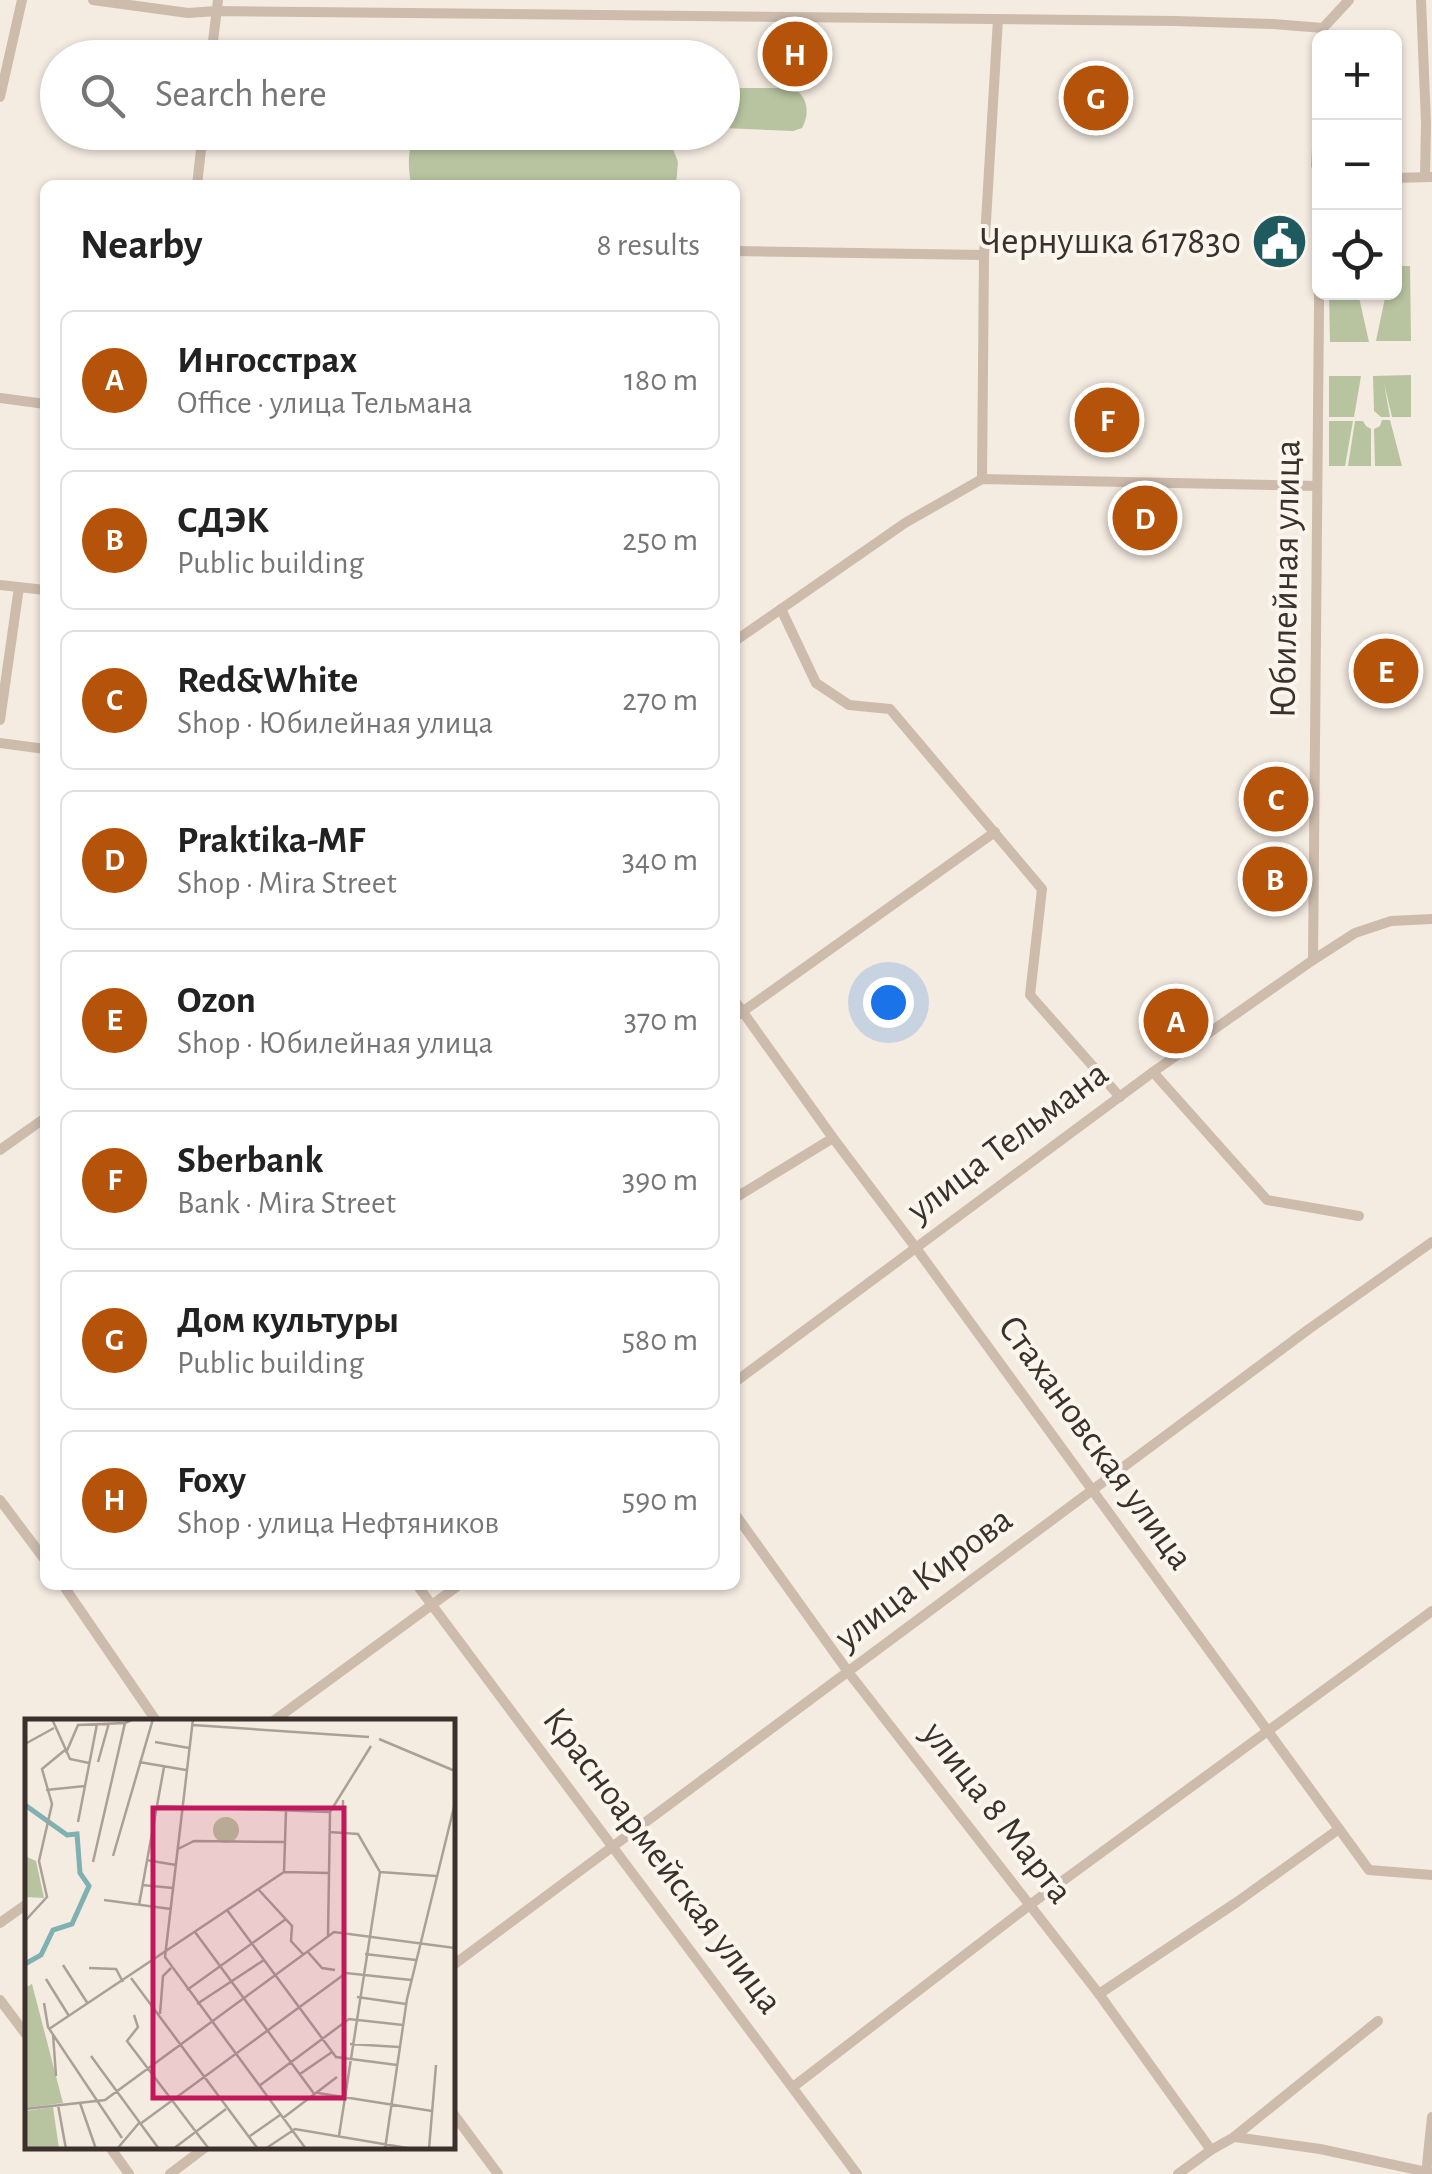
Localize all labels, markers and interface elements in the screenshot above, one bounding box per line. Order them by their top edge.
pin: H [762,17,828,92]
map controls [1312,30,1402,300]
button: + [1312,30,1402,120]
search box [40,40,740,150]
pin: G [1064,61,1128,136]
icon: search [75,68,130,123]
text: Search here [155,76,327,114]
button: − [1312,120,1402,210]
button: locate [1312,210,1402,300]
public building icon: Чернушка 617830 [1250,212,1310,272]
place label: Чернушка 617830 [980,223,1241,261]
text: Nearby [80,224,203,266]
text: 8 results [596,229,700,261]
text: Ингосстрах [177,342,357,380]
text: A [105,364,124,396]
text: 180 m [624,364,698,396]
pin: F [1074,382,1140,458]
text: Office · улица Тельмана [177,387,473,419]
street label: Юбилейная улица [1265,439,1307,719]
pin: D [1112,480,1178,556]
text: СДЭК [177,502,269,540]
text: B [105,524,124,556]
text: 250 m [622,524,698,556]
text: Public building [177,547,364,579]
pin: E [1354,634,1418,708]
text: Red&White [177,662,358,700]
text: C [106,684,123,716]
text: 270 m [622,684,698,716]
text: Shop · Юбилейная улица [177,707,493,739]
pin: C [1244,762,1308,836]
text: Praktika-MF [177,822,365,860]
pin: B [1242,842,1308,916]
text: D [104,844,125,876]
text: 340 m [622,844,698,876]
text: Shop · Mira Street [177,867,397,899]
your location [863,977,914,1028]
text: Ozon [177,982,256,1020]
pin: A [1144,984,1208,1058]
text: E [106,1004,123,1036]
text: 370 m [624,1004,698,1036]
text: Shop · Юбилейная улица [177,1027,493,1059]
street label: улица Тельмана [900,1054,1116,1230]
text: Sberbank [177,1142,323,1180]
text: F [107,1164,122,1196]
text: 390 m [622,1164,698,1196]
text: Bank · Mira Street [177,1187,396,1219]
text: Дом культуры [177,1302,399,1340]
street label: Стахановская улица [990,1309,1200,1577]
text: G [105,1324,124,1356]
text: 580 m [622,1324,698,1356]
text: Public building [177,1347,364,1379]
text: Foxy [177,1462,246,1500]
text: H [103,1484,126,1516]
text: 590 m [622,1484,698,1516]
street label: улица Кирова [828,1500,1020,1658]
text: Shop · улица Нефтяников [177,1507,499,1539]
street label: Красноармейская улица [535,1701,789,2021]
street label: улица 8 Марта [914,1714,1079,1911]
inset map [25,1719,455,2149]

